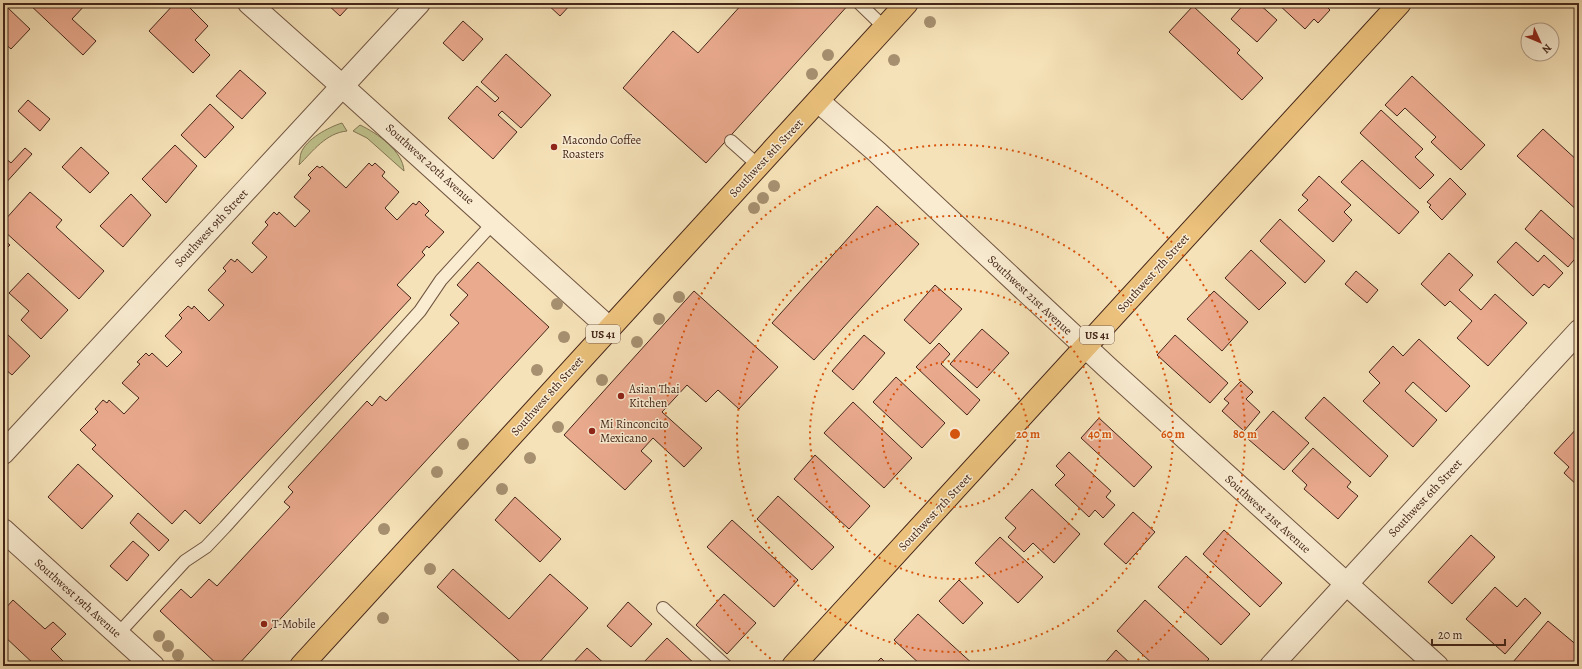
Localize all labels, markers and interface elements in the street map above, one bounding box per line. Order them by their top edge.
north arrow [1520,22,1560,62]
text: N [1539,41,1555,57]
street label: Southwest 8th Street [726,115,807,201]
street label: Southwest 20th Avenue [382,120,478,208]
place label: Macondo Coffee Roasters [562,132,641,162]
marker: Macondo Coffee Roasters [549,142,559,152]
street label: Southwest 9th Street [171,185,251,270]
street label: Southwest 7th Street [1113,230,1193,316]
street label: Southwest 21st Avenue [984,252,1076,338]
road number: US 41 [586,325,620,343]
road number: US 41 [1080,326,1114,344]
street label: Southwest 8th Street [507,353,587,439]
place label: Asian Thai Kitchen [628,381,680,411]
marker: Asian Thai Kitchen [616,391,626,401]
place label: Mi Rinconcito Mexicano [600,416,669,446]
marker: Mi Rinconcito Mexicano [587,426,597,436]
text: 20 m [1016,426,1040,442]
text: 40 m [1088,426,1112,442]
text: 60 m [1161,426,1185,442]
text: 80 m [1233,426,1257,442]
centre of rings [948,427,962,441]
street label: Southwest 6th Street [1385,455,1465,541]
street label: Southwest 7th Street [895,470,975,554]
street label: Southwest 21st Avenue [1222,471,1314,557]
street label: Southwest 19th Avenue [31,555,125,641]
place label: T-Mobile [272,616,316,632]
marker: T-Mobile [259,619,269,629]
scale bar [1432,621,1505,647]
text: 20 m [1438,627,1462,643]

